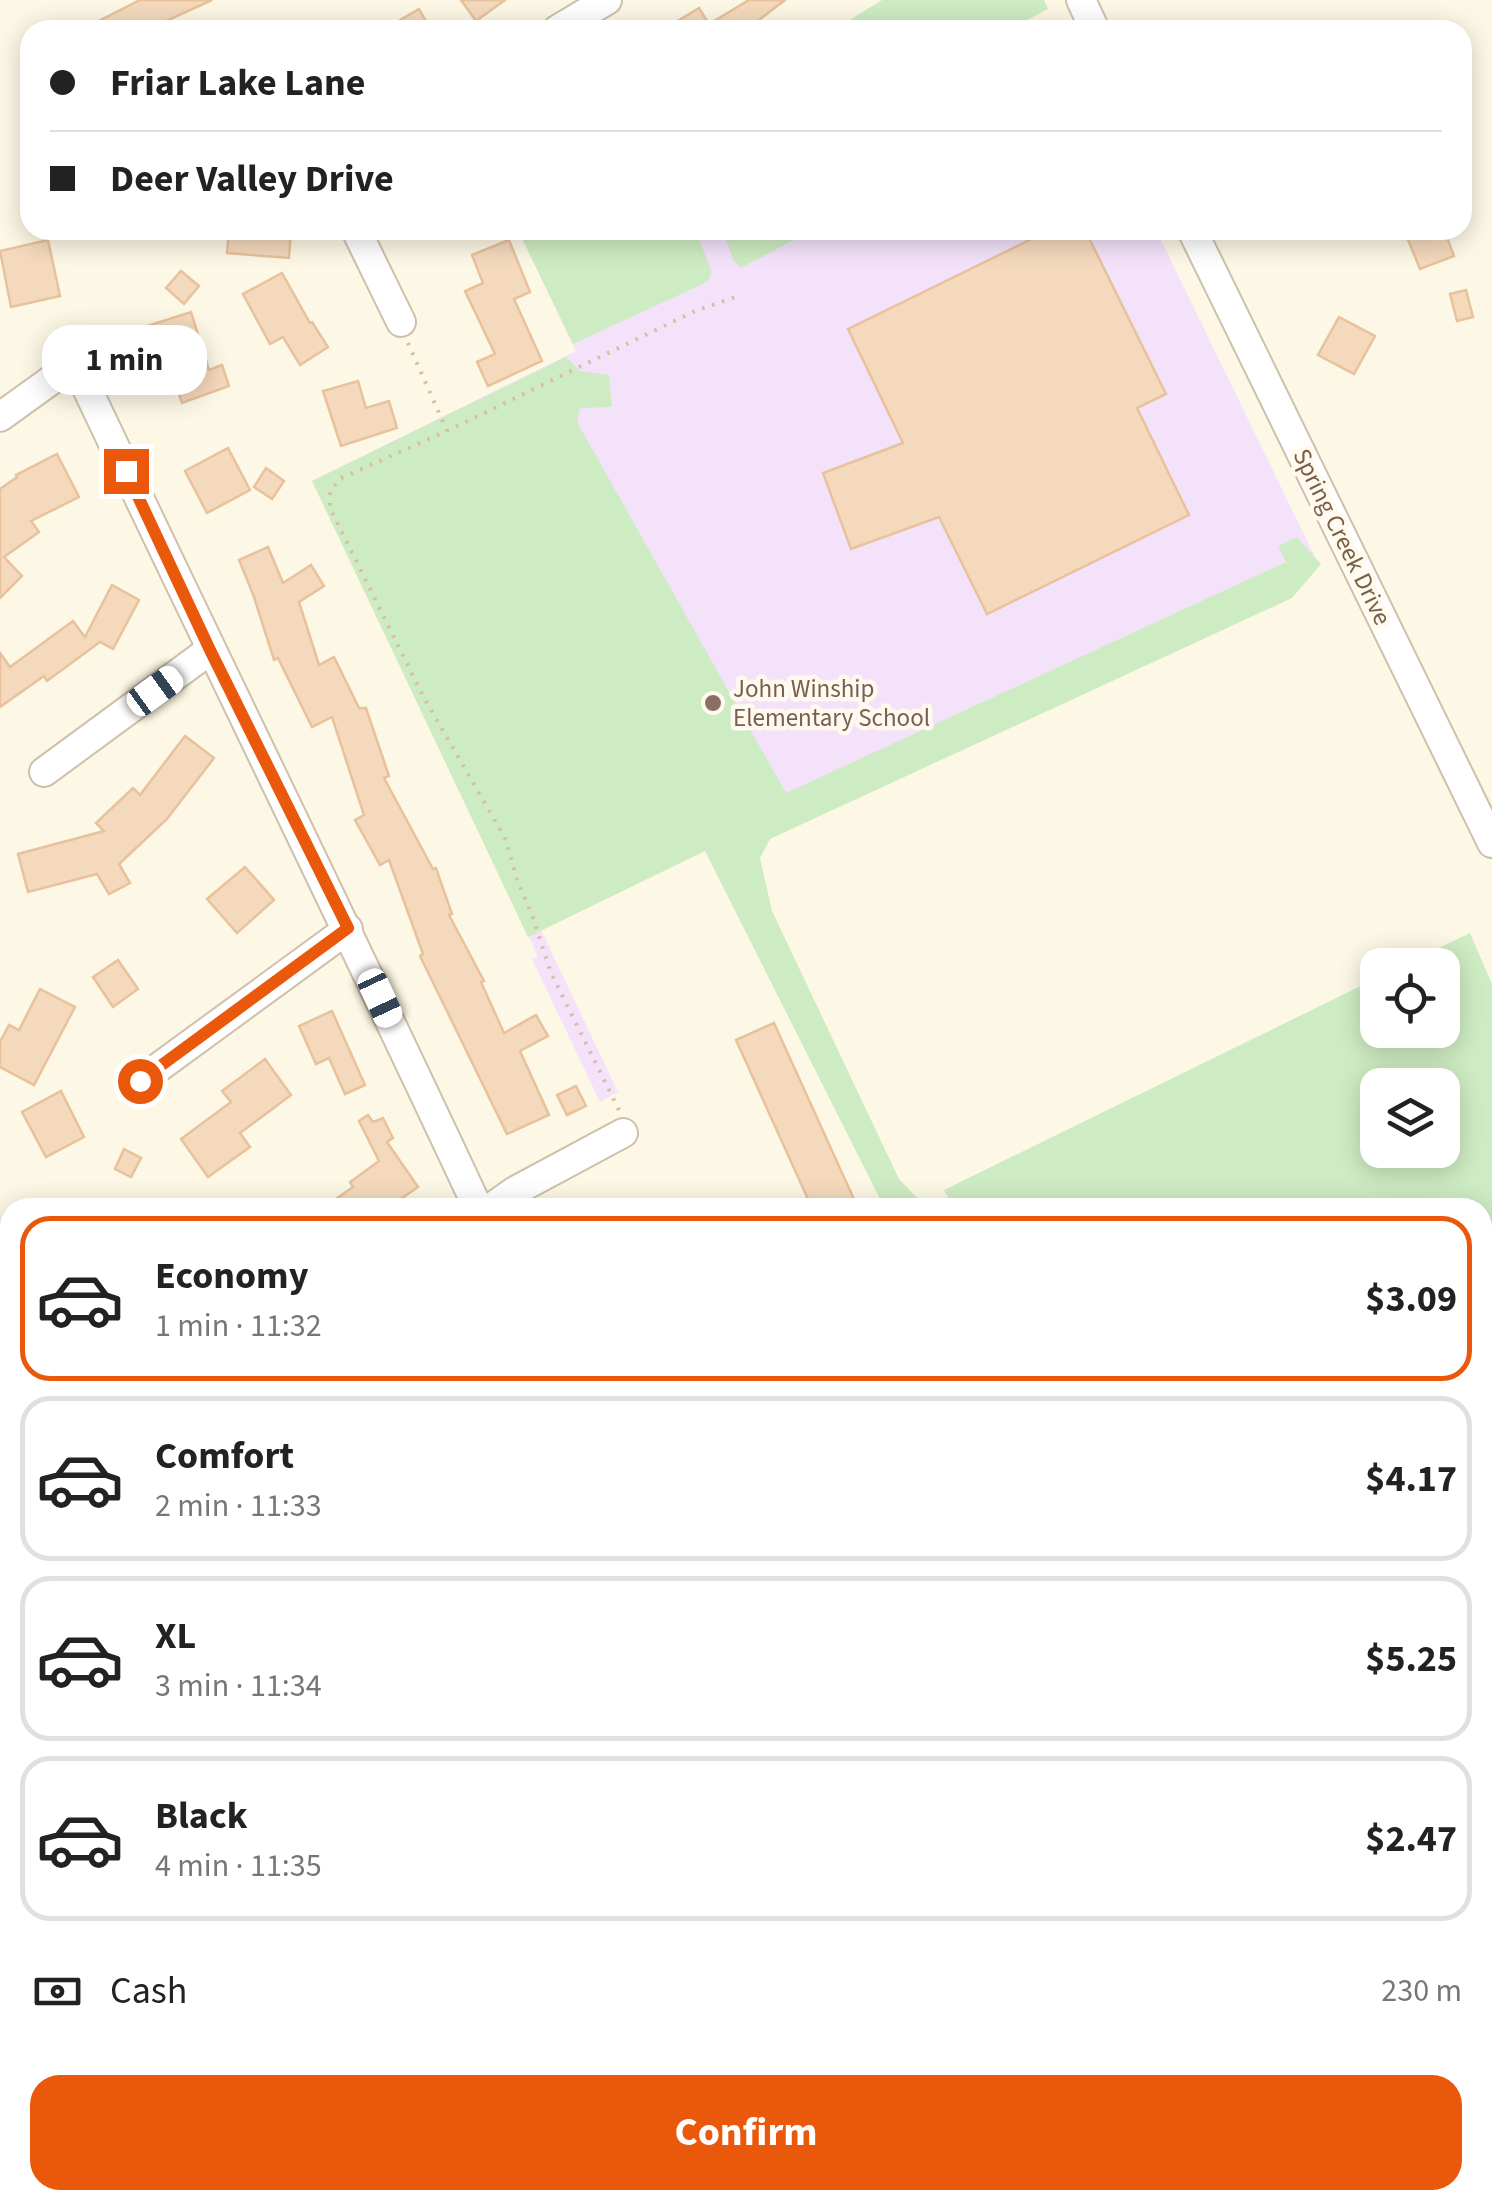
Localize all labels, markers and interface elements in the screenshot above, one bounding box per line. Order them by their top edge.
text: Friar Lake Lane [110,56,365,110]
text: Deer Valley Drive [110,152,394,206]
callout: 1 min [44,326,208,396]
text: 1 min [86,337,163,383]
street label: Spring Creek Drive [1284,443,1400,631]
route end [104,449,149,494]
car [122,661,188,721]
place label: John Winship Elementary School [733,671,930,736]
marker: John Winship Elementary School [702,692,724,714]
map controls [1360,948,1460,1168]
button: locate [1360,948,1460,1048]
car [354,964,406,1032]
route start [118,1059,163,1104]
button: layers [1360,1068,1460,1168]
text: Economy [155,1249,308,1303]
icon: car [35,1254,125,1344]
text: $3.09 [1365,1272,1457,1326]
text: 1 min · 11:32 [155,1303,322,1349]
text: Comfort [155,1429,294,1483]
icon: car [35,1434,125,1524]
text: $4.17 [1365,1452,1457,1506]
text: 2 min · 11:33 [155,1483,322,1529]
text: XL [155,1609,196,1663]
icon: car [35,1614,125,1704]
text: $5.25 [1365,1632,1457,1686]
text: 3 min · 11:34 [155,1663,322,1709]
text: Black [155,1789,248,1843]
icon: car [35,1794,125,1884]
text: $2.47 [1365,1812,1457,1866]
text: 4 min · 11:35 [155,1843,322,1889]
icon: cash [30,1964,85,2019]
text: Cash [110,1964,187,2018]
text: 230 m [1381,1968,1462,2014]
button: Confirm [30,2075,1462,2190]

